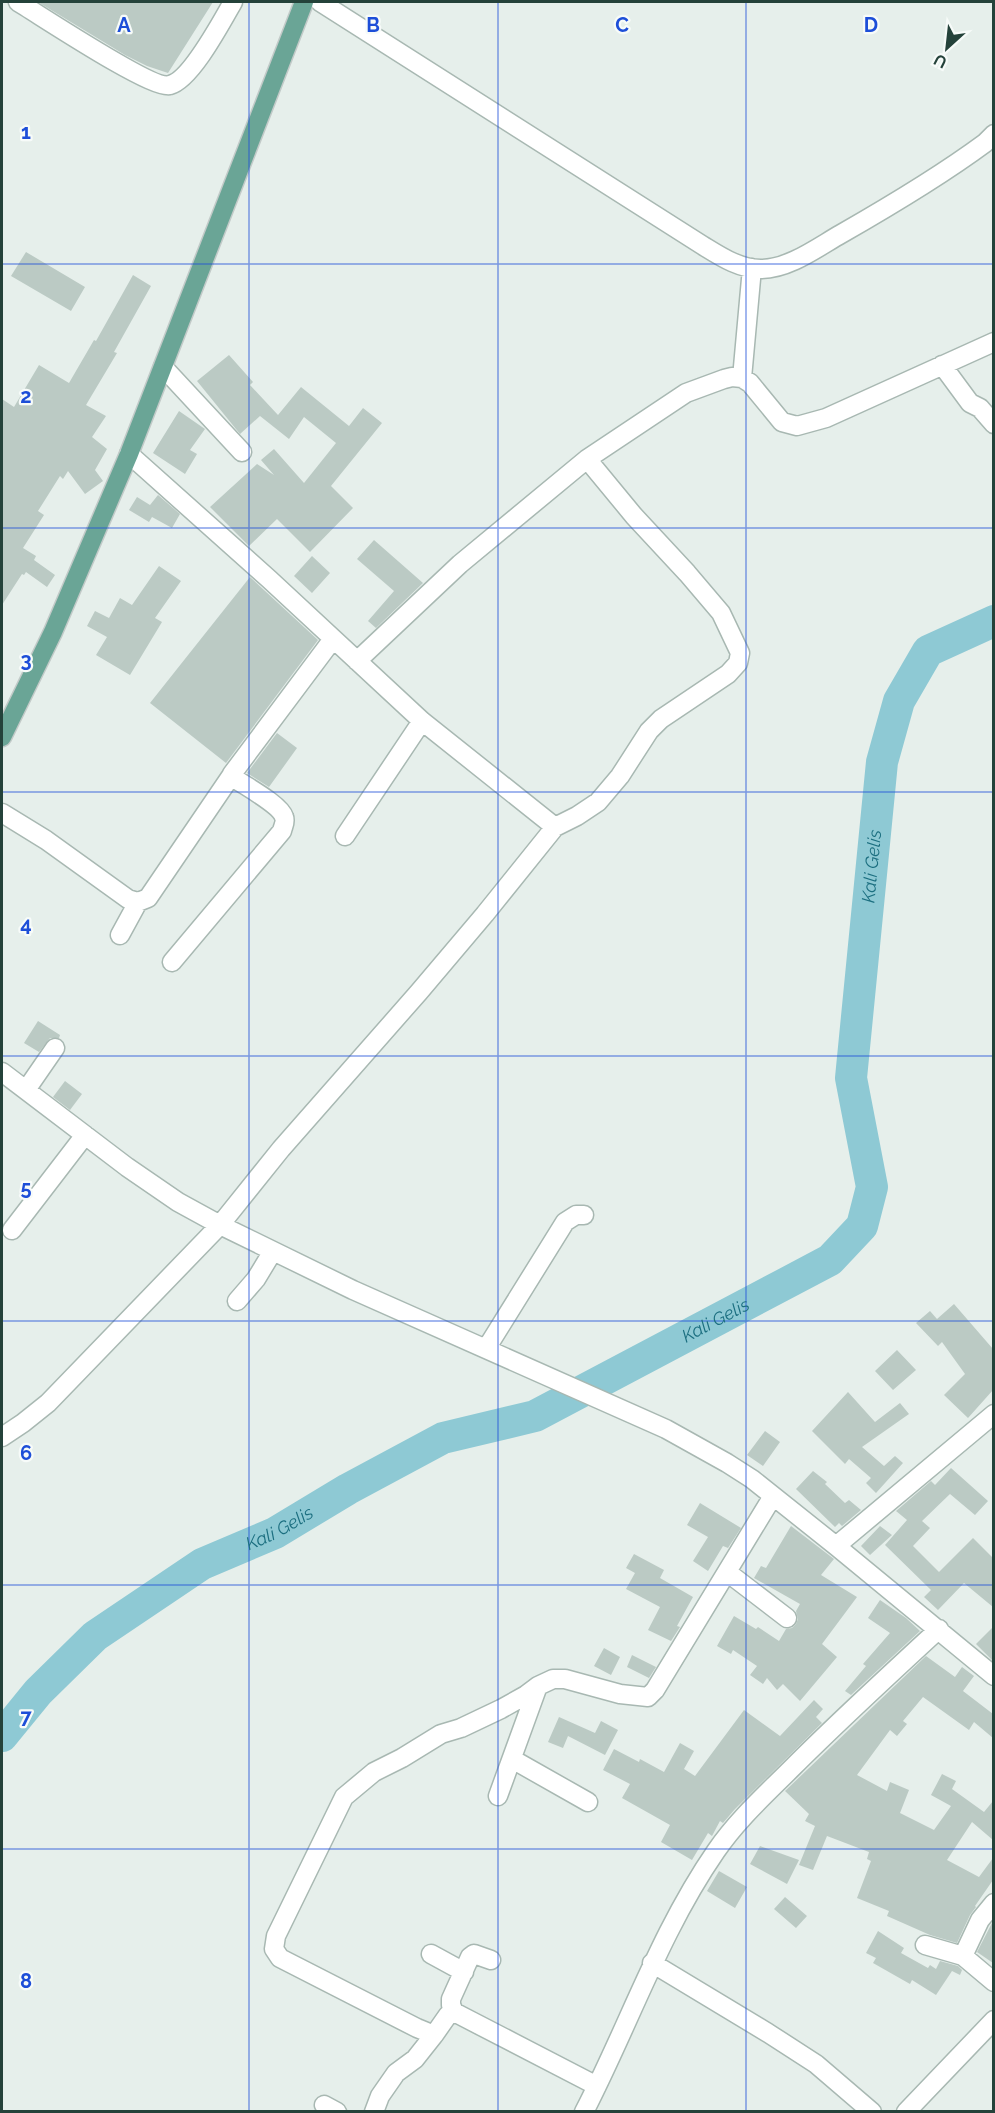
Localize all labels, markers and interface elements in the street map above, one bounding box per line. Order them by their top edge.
text: A [117,13,131,37]
text: B [366,13,380,37]
text: C [615,13,629,37]
text: D [864,13,878,37]
north arrow [917,18,977,78]
text: U [931,50,950,72]
text: 1 [21,120,31,144]
text: 2 [20,384,32,408]
text: 3 [20,648,32,672]
water label: Kali Gelis [857,828,885,904]
text: 4 [20,912,32,936]
text: 5 [20,1176,32,1200]
water label: Kali Gelis [678,1293,753,1346]
text: 6 [20,1441,32,1465]
water label: Kali Gelis [242,1501,317,1554]
text: 7 [20,1705,32,1729]
text: 8 [20,1969,32,1993]

